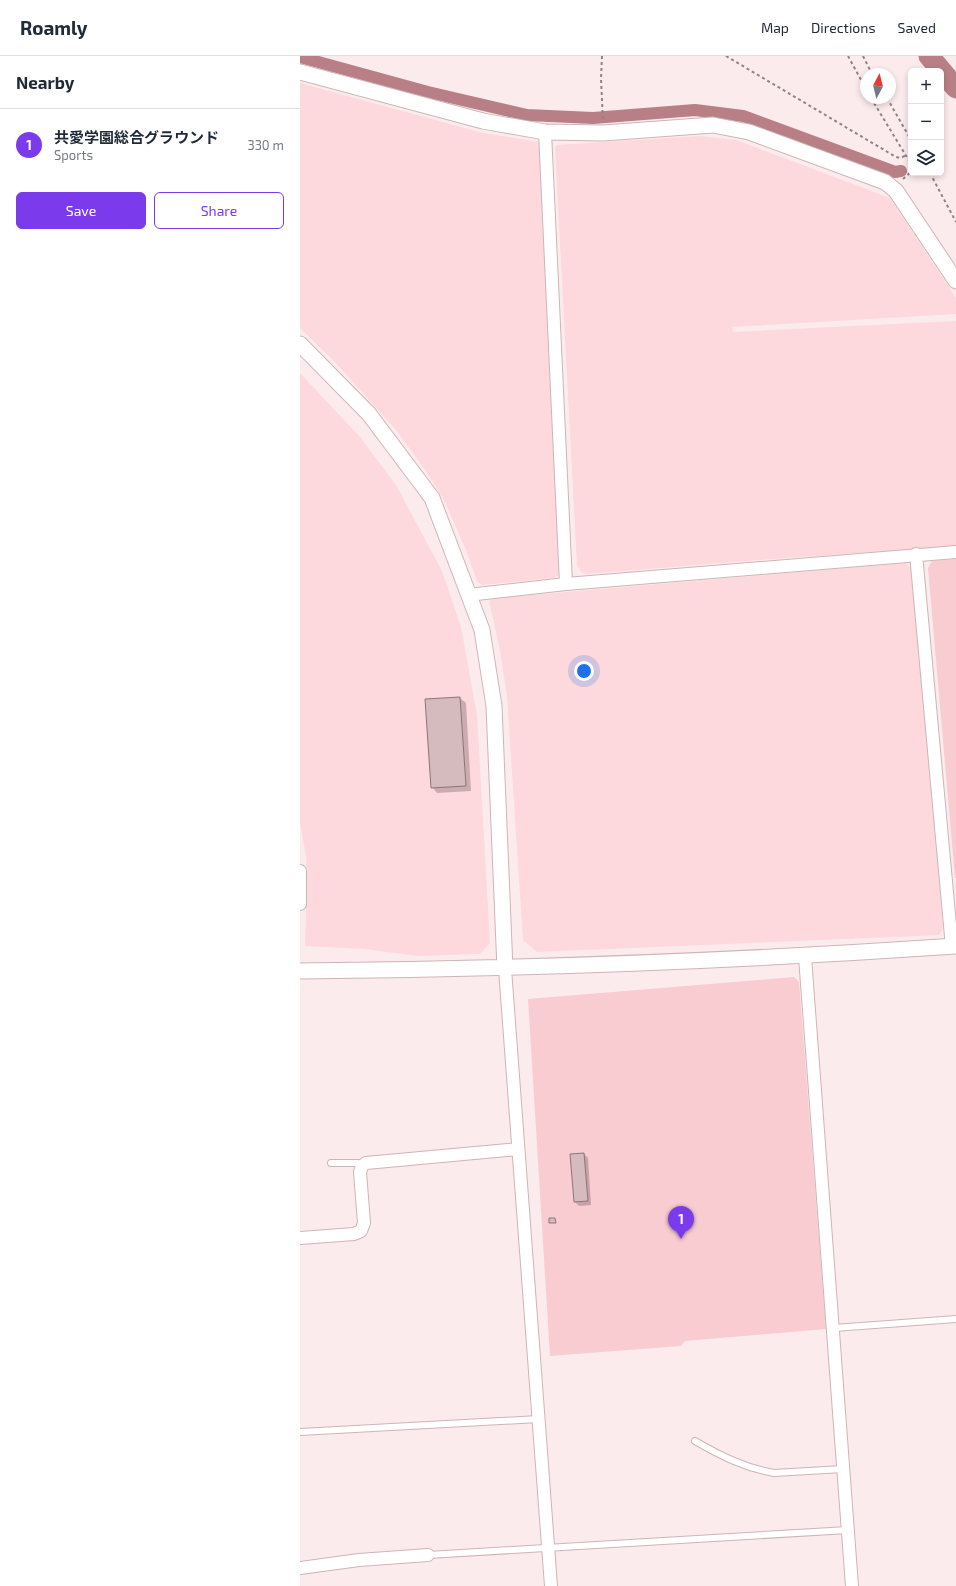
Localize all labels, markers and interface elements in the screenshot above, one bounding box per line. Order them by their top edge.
text: Roamly [20,16,87,39]
text: Map [761,19,789,36]
text: Directions [811,19,876,36]
text: Saved [898,19,936,36]
north arrow [860,68,896,104]
map controls [908,68,944,176]
button: + [908,68,944,104]
text: Nearby [16,72,74,92]
button: − [908,104,944,140]
text: 共愛学園総合グラウンド [54,128,219,146]
text: 1 [26,137,32,153]
text: 330 m [247,137,284,153]
button: layers [908,140,944,176]
text: Sports [54,147,93,163]
button: Save [16,192,146,229]
button: Share [154,192,284,229]
your location [574,661,594,681]
pin: 1 [668,1206,694,1239]

